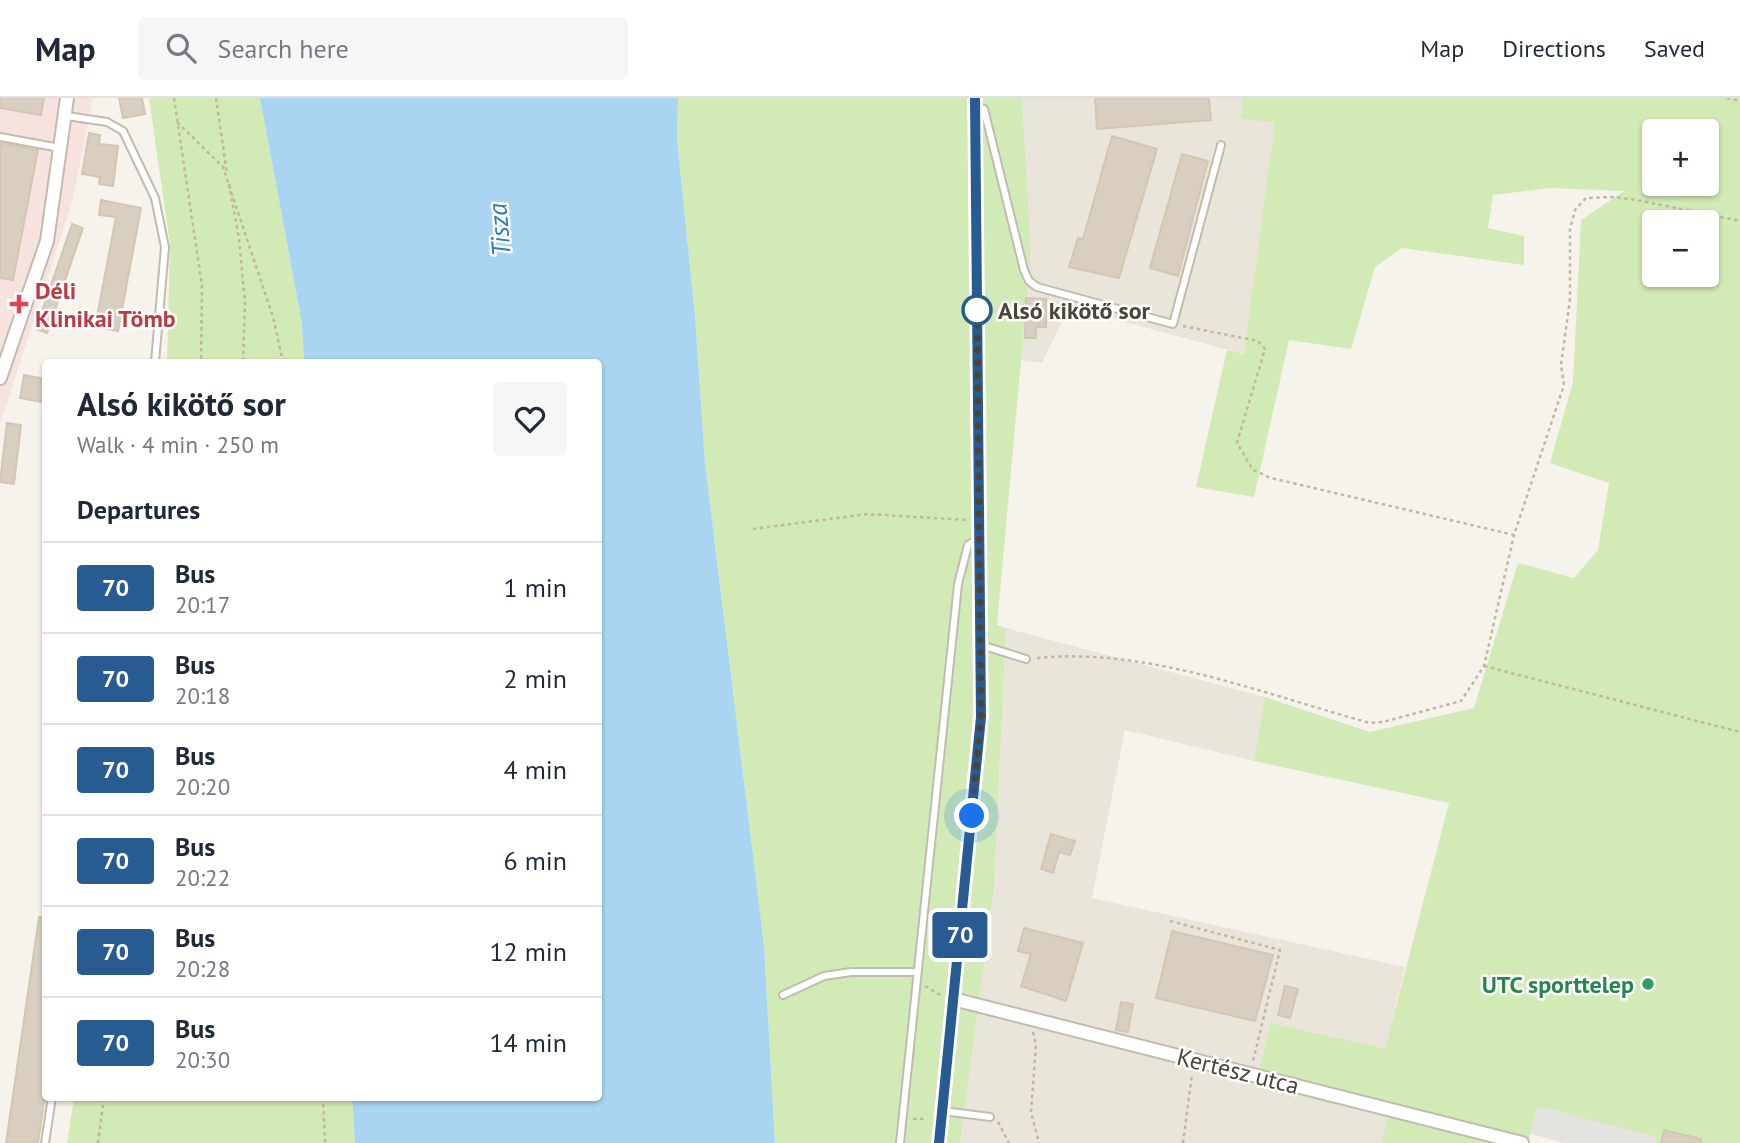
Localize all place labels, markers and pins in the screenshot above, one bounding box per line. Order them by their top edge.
place label: Déli Klinikai Tömb [35,275,176,334]
marker: Déli Klinikai Tömb [9,294,29,314]
marker: Alsó kikötő sor [962,295,992,325]
place label: Alsó kikötő sor [998,295,1151,326]
place label: UTC sporttelep [1482,969,1634,1000]
marker: UTC sporttelep [1640,976,1656,992]

